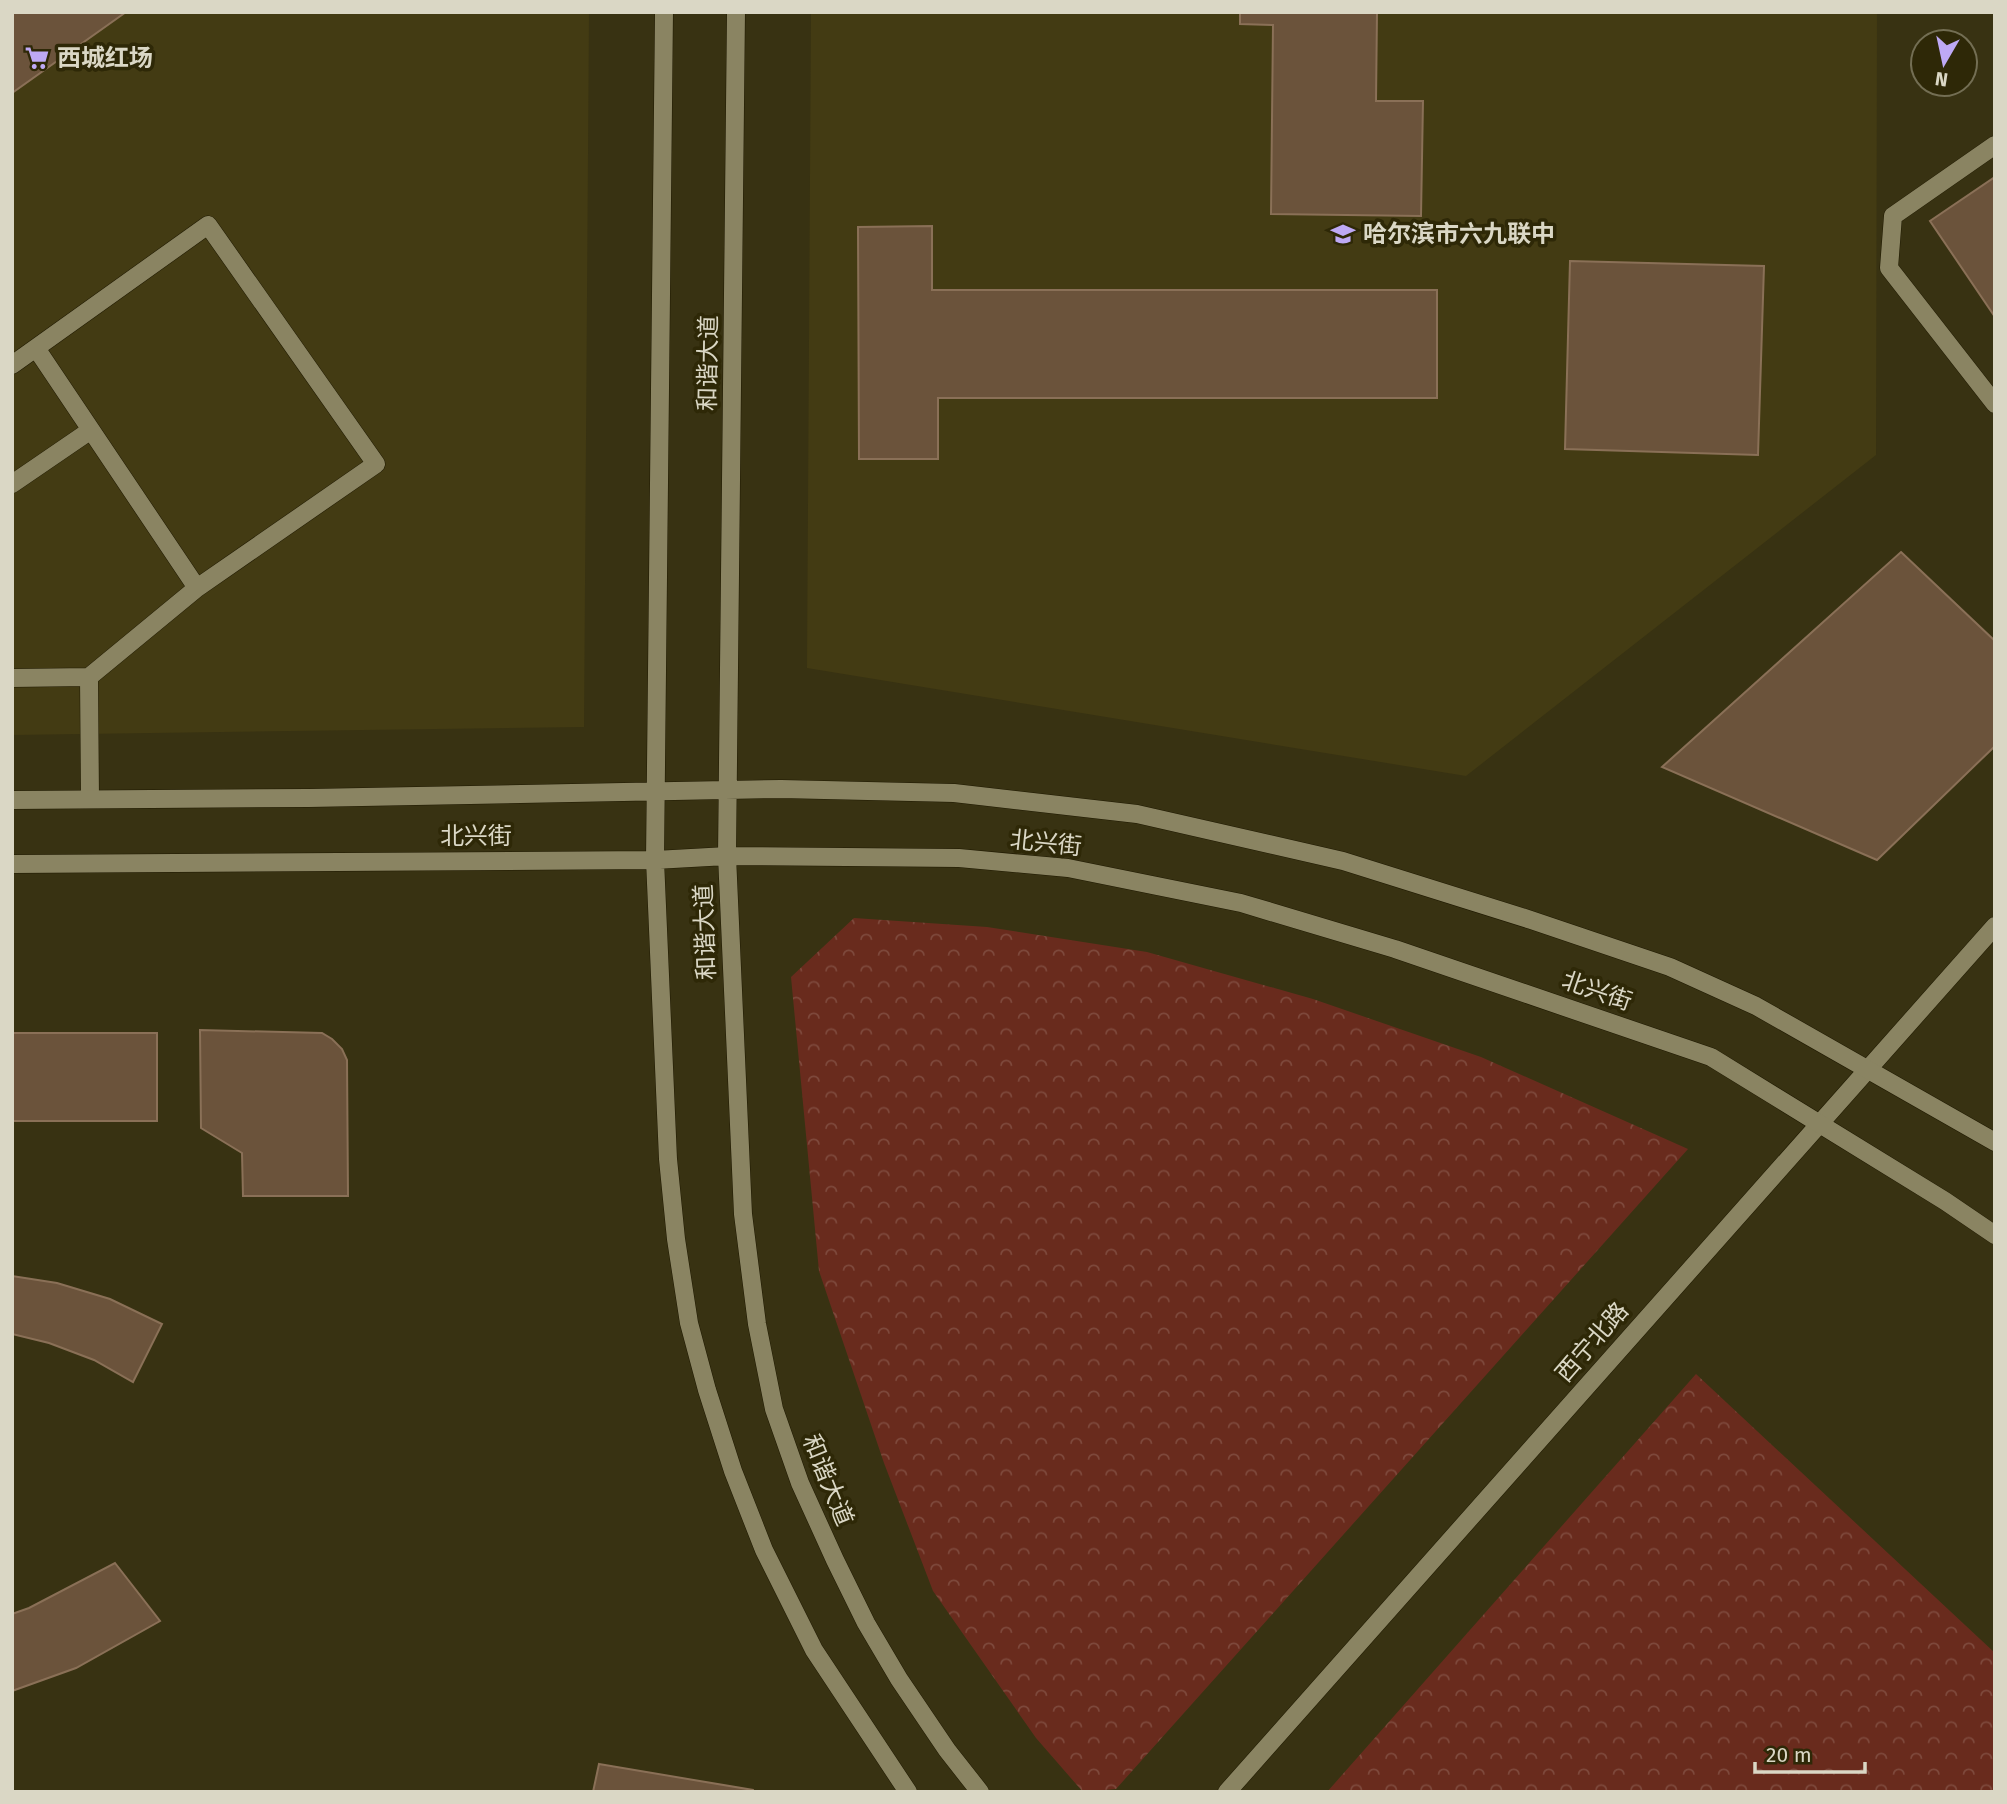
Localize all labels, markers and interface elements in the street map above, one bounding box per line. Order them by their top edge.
north arrow [1909,28,1979,98]
supermarket icon: 西城红场 [23,44,51,72]
place label: 西城红场 [57,44,153,72]
text: N [1933,67,1949,92]
school or university icon: 哈尔滨市六九联中 [1329,220,1357,248]
place label: 哈尔滨市六九联中 [1363,220,1555,248]
street label: 和谐大道 [693,315,723,411]
street label: 北兴街 [440,822,512,850]
street label: 北兴街 [1009,825,1083,861]
street label: 和谐大道 [689,884,721,980]
street label: 北兴街 [1558,966,1636,1016]
street label: 西宁北路 [1550,1297,1634,1387]
street label: 和谐大道 [797,1430,859,1530]
scale bar [1755,1730,1865,1774]
text: 20 m [1766,1742,1812,1768]

